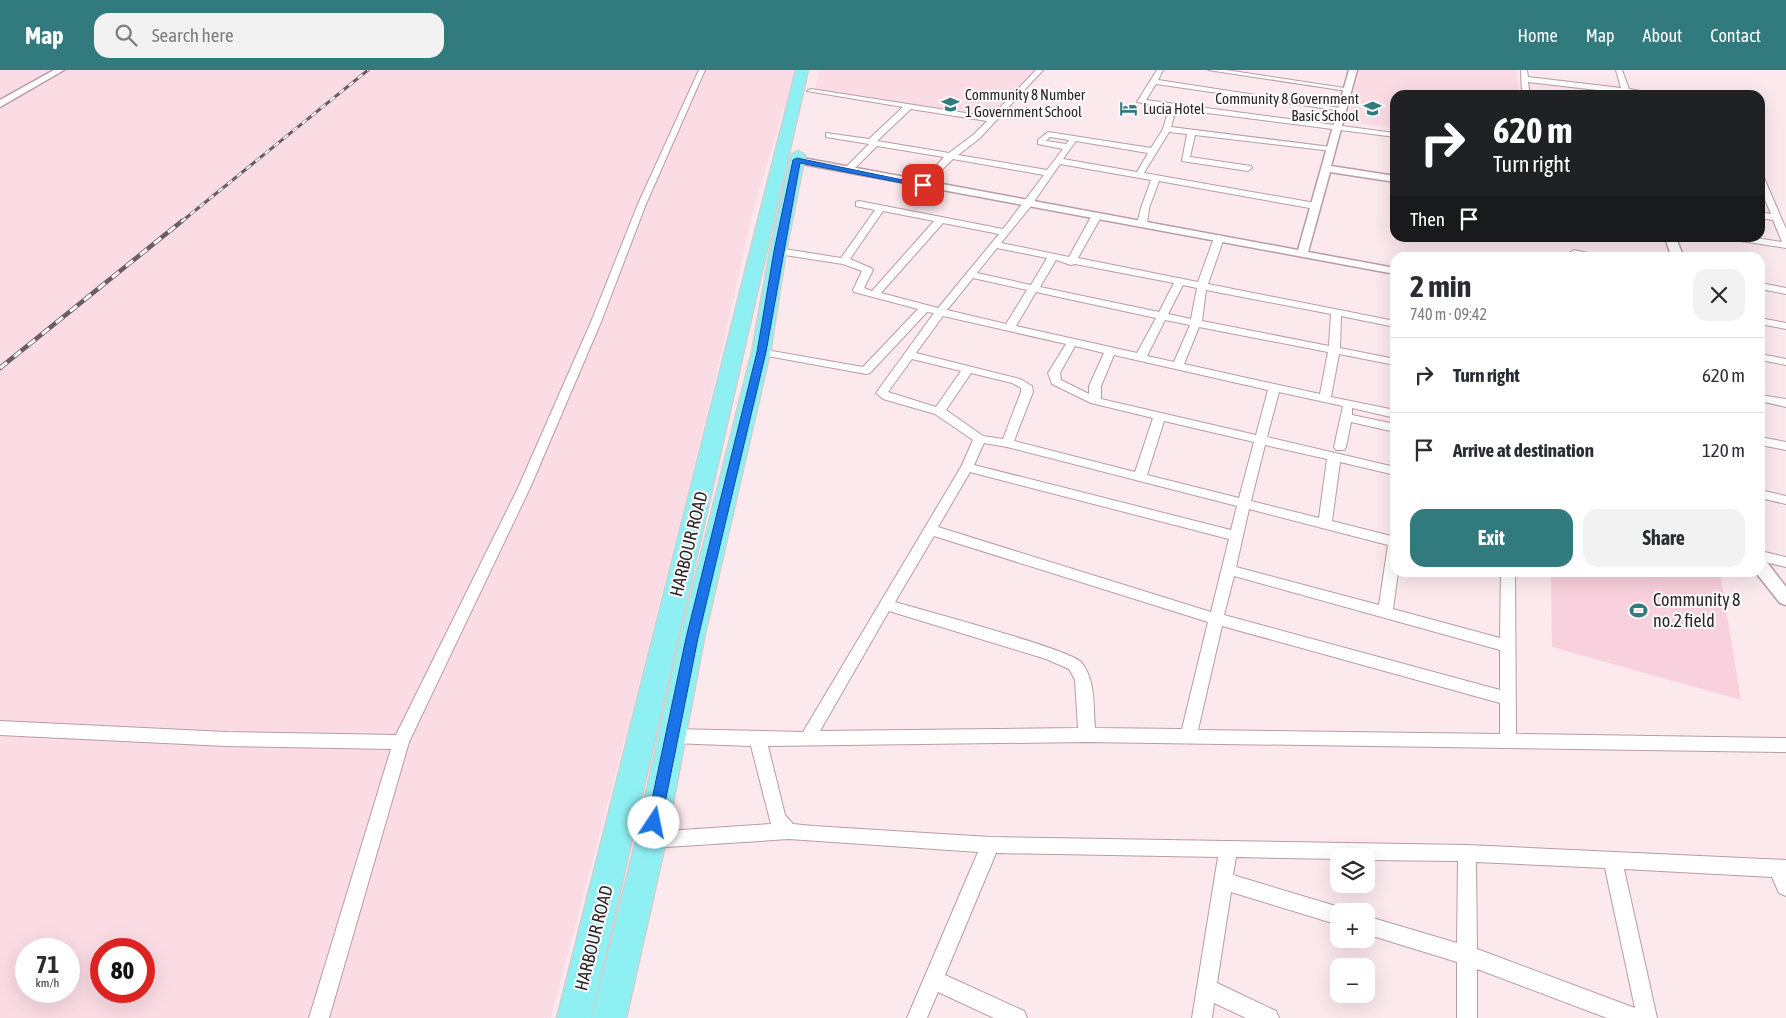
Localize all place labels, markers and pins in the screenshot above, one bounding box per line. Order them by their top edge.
place label: Community 8 Number 1 Government School [965,86,1086,120]
place label: Community 8 Government Basic School [1215,90,1359,124]
school or university icon: Community 8 Number 1 Government School [941,94,961,114]
school or university icon: Community 8 Government Basic School [1363,98,1383,118]
hotel icon: Lucia Hotel [1119,99,1139,119]
place label: Lucia Hotel [1143,100,1205,117]
pin [902,164,944,206]
place label: Community 8 no.2 field [1653,589,1741,631]
sports icon: Community 8 no.2 field [1629,600,1649,620]

